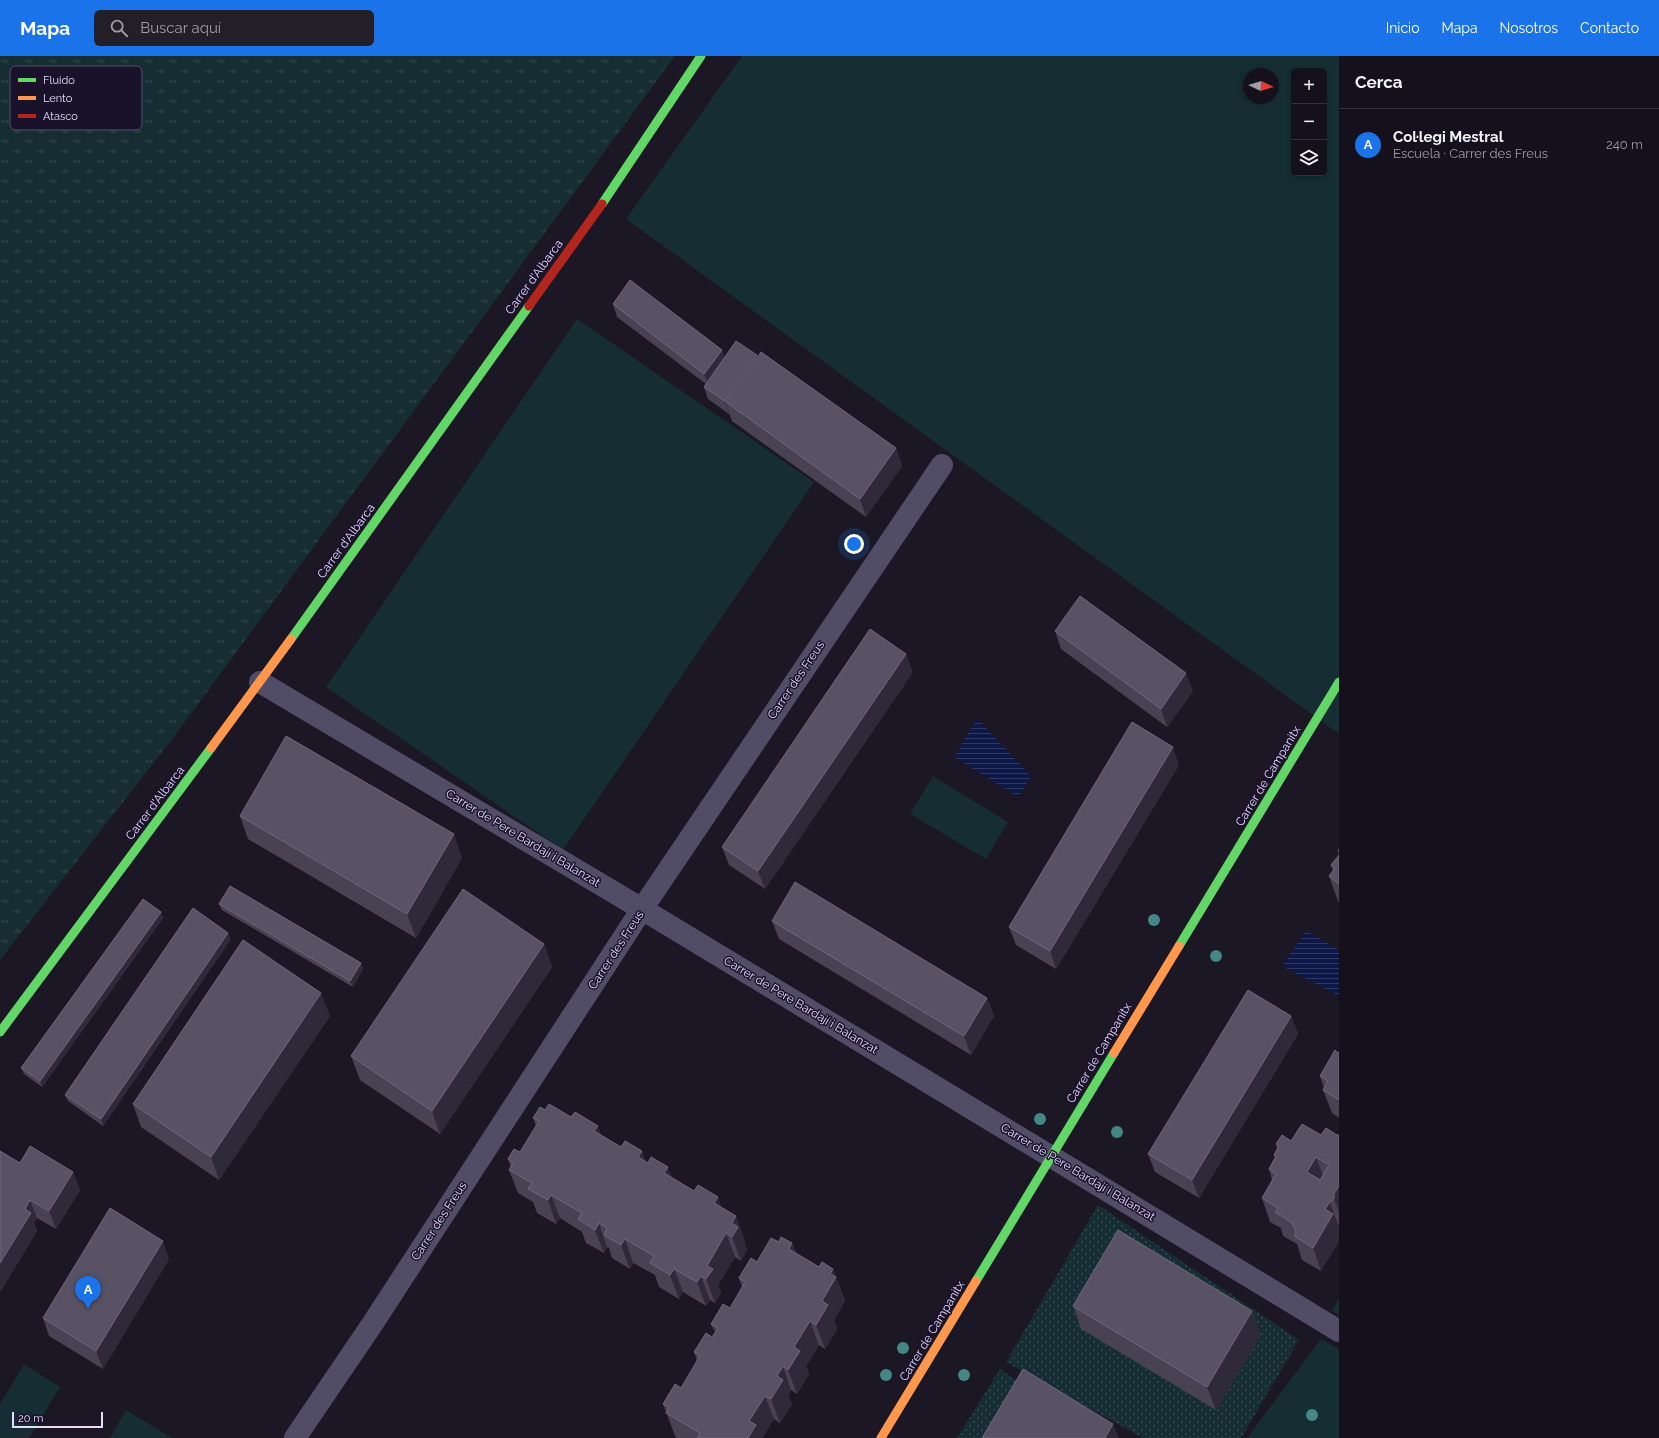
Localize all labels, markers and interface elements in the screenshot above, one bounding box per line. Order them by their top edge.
search box [94,10,374,46]
text: Mapa [20,17,70,39]
icon: search [108,17,130,39]
text: Buscar aquí [140,19,221,37]
text: Inicio [1386,20,1419,36]
text: Mapa [1441,20,1478,36]
text: Nosotros [1500,20,1558,36]
text: Contacto [1580,20,1639,36]
legend [10,66,142,130]
north arrow [1243,68,1279,104]
map controls [1291,68,1327,176]
button: + [1291,68,1327,104]
text: Cerca [1355,72,1403,92]
text: Fluido [43,74,75,87]
text: Lento [43,92,73,105]
button: − [1291,104,1327,140]
text: Atasco [43,110,78,123]
text: Col·legi Mestral [1393,128,1503,146]
text: A [1364,137,1372,152]
text: 240 m [1606,137,1643,152]
button: layers [1291,140,1327,176]
text: Escuela · Carrer des Freus [1393,146,1548,161]
street label: Carrer d'Albarca [502,237,566,317]
street label: Carrer d'Albarca [314,501,378,581]
your location [844,534,864,554]
street label: Carrer des Freus [765,638,827,722]
street label: Carrer de Campanitx [1233,724,1303,828]
street label: Carrer d'Albarca [123,763,187,843]
street label: Carrer de Pere Bardají i Balanzat [443,786,603,890]
street label: Carrer des Freus [585,908,647,992]
street label: Carrer de Pere Bardají i Balanzat [721,953,881,1057]
street label: Carrer de Campanitx [1064,1001,1134,1105]
street label: Carrer de Pere Bardají i Balanzat [998,1120,1158,1224]
street label: Carrer des Freus [408,1179,470,1263]
pin: A [75,1276,101,1309]
street label: Carrer de Campanitx [897,1279,967,1383]
scale bar [12,1410,103,1429]
text: 20 m [18,1412,43,1425]

